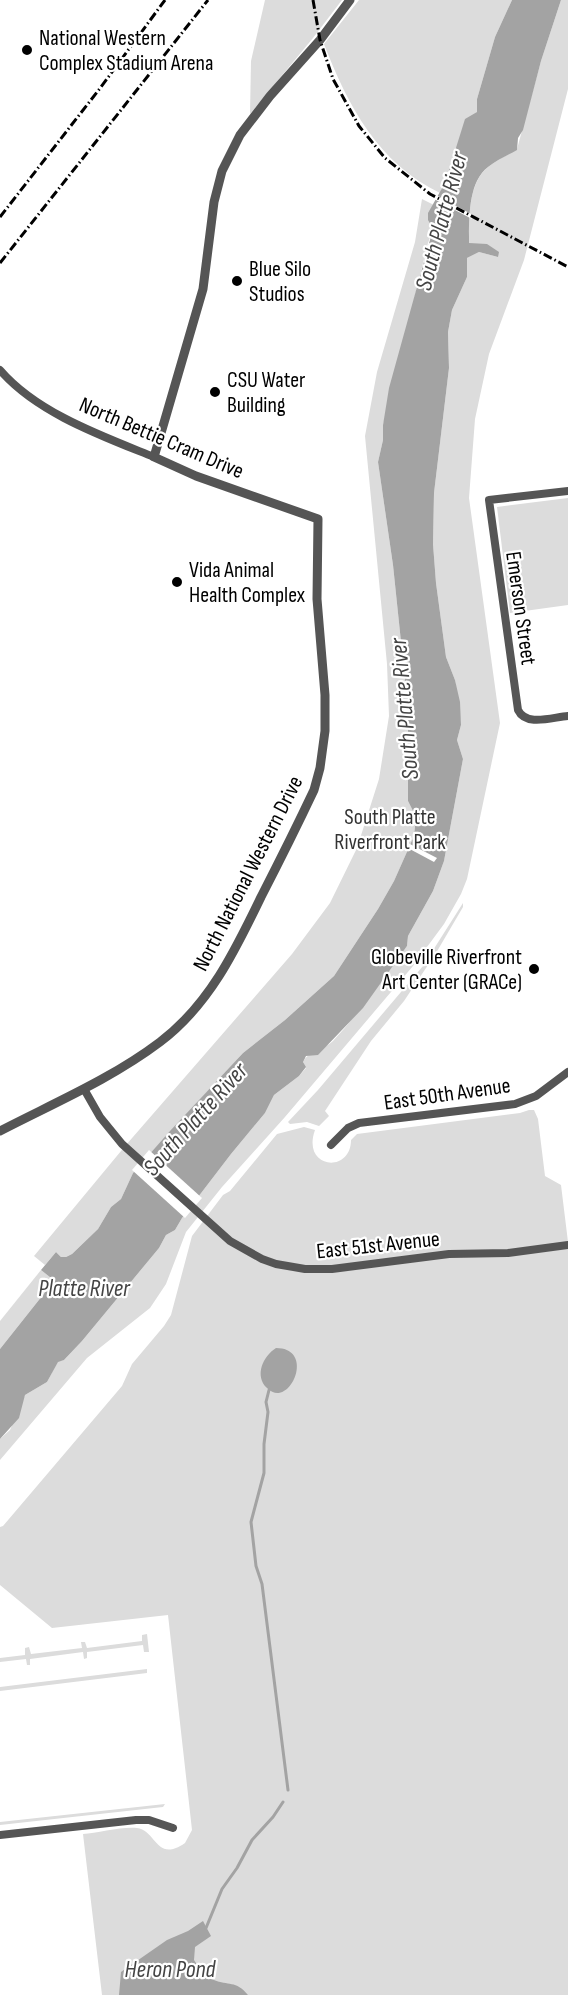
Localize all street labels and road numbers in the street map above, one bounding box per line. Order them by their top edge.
street label: North Bettie Cram Drive [75,392,248,485]
street label: Emerson Street [499,550,542,667]
street label: North National Western Drive [187,772,309,976]
street label: East 50th Avenue [382,1072,512,1117]
street label: East 51st Avenue [315,1226,441,1265]

